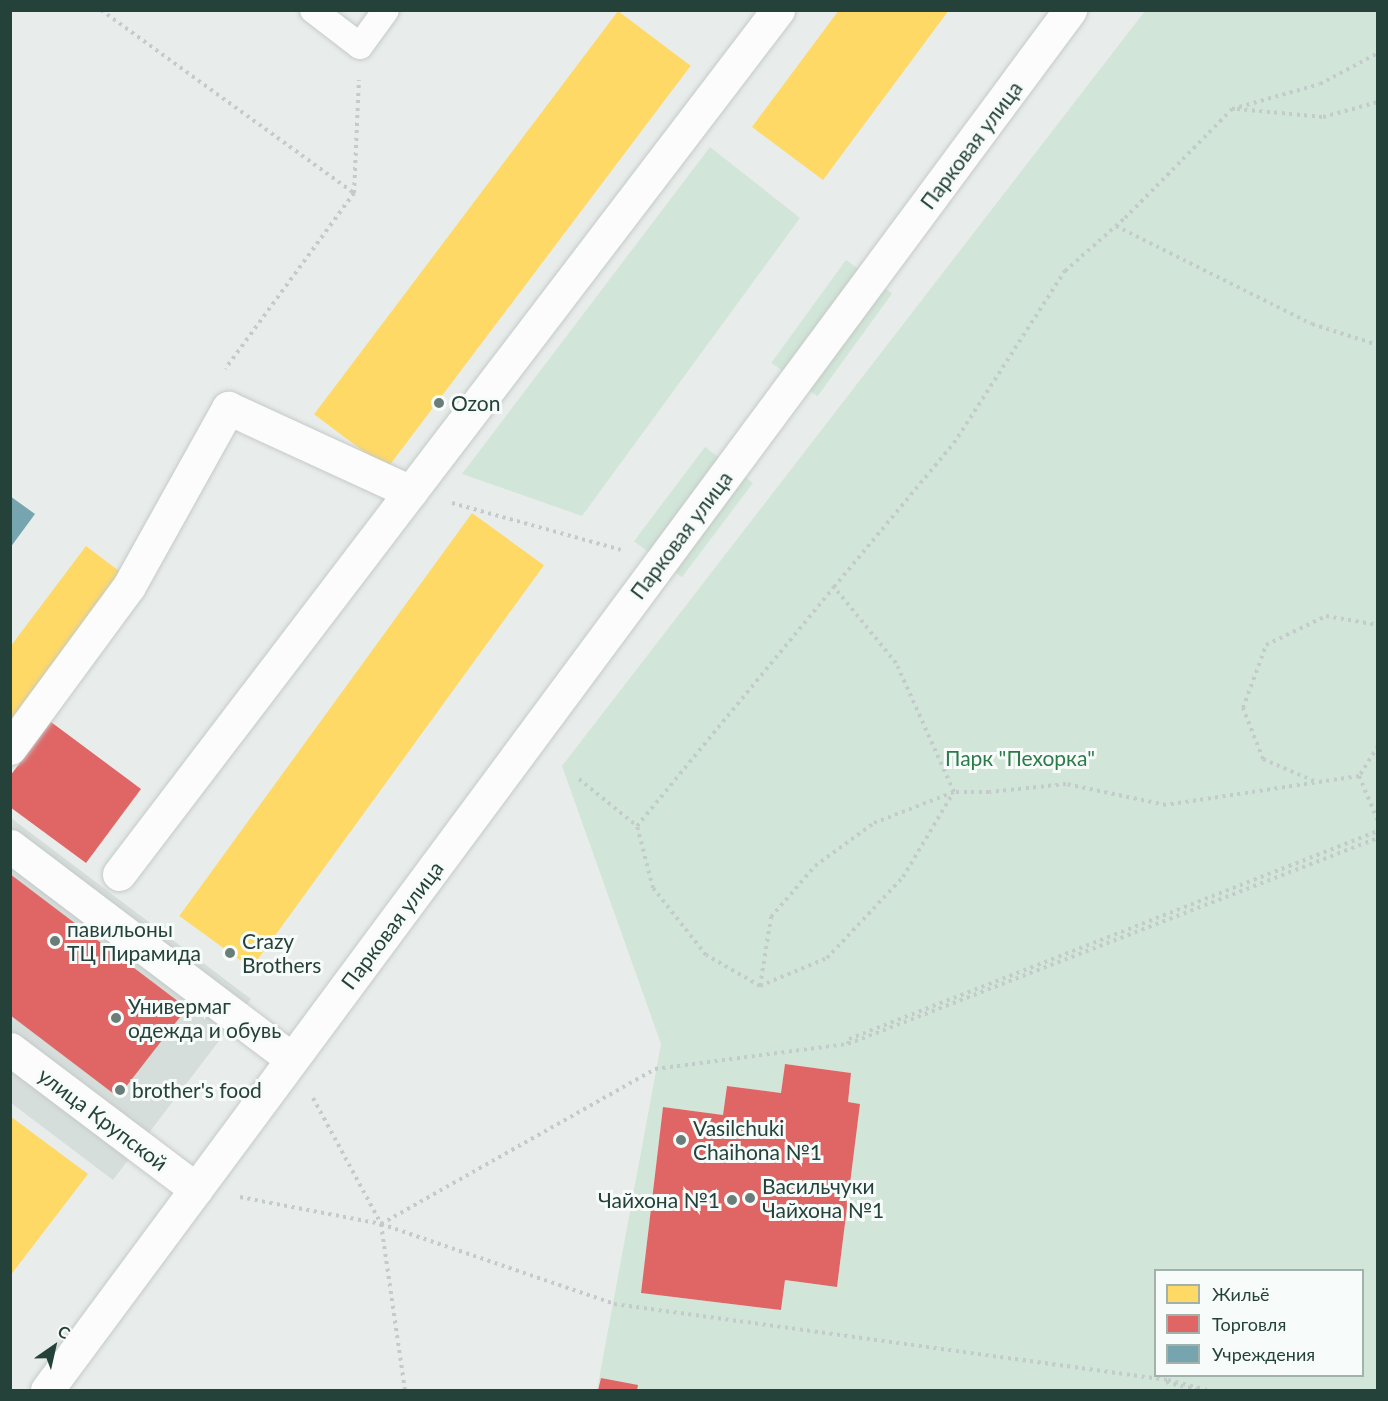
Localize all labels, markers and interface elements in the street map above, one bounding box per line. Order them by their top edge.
street label: Парковая улица [915,76,1027,214]
place label: Ozon [451,390,500,416]
marker: Ozon [432,396,446,410]
street label: Парковая улица [625,466,737,604]
park label: Парк "Пехорка" [945,745,1095,771]
street label: Парковая улица [336,856,448,994]
place label: павильоны ТЦ Пирамида [67,916,201,966]
place label: Crazy Brothers [242,928,321,978]
marker: павильоны ТЦ Пирамида [48,934,62,948]
marker: Crazy Brothers [223,946,237,960]
place label: Универмаг одежда и обувь [128,993,281,1043]
marker: Универмаг одежда и обувь [109,1011,123,1025]
street label: улица Крупской [33,1062,173,1176]
place label: brother's food [132,1077,262,1103]
marker: brother's food [113,1083,127,1097]
place label: Vasilchuki Chaihona №1 [693,1115,822,1165]
marker: Vasilchuki Chaihona №1 [674,1133,688,1147]
place label: Васильчуки Чайхона №1 [762,1173,884,1223]
place label: Чайхона №1 [598,1187,720,1213]
marker: Васильчуки Чайхона №1 [743,1191,757,1205]
marker: Чайхона №1 [725,1193,739,1207]
legend [1154,1269,1364,1377]
text: Жильё [1212,1283,1270,1305]
text: Торговля [1212,1313,1286,1335]
north arrow [24,1317,84,1377]
text: С [55,1321,74,1343]
text: Учреждения [1212,1343,1315,1365]

